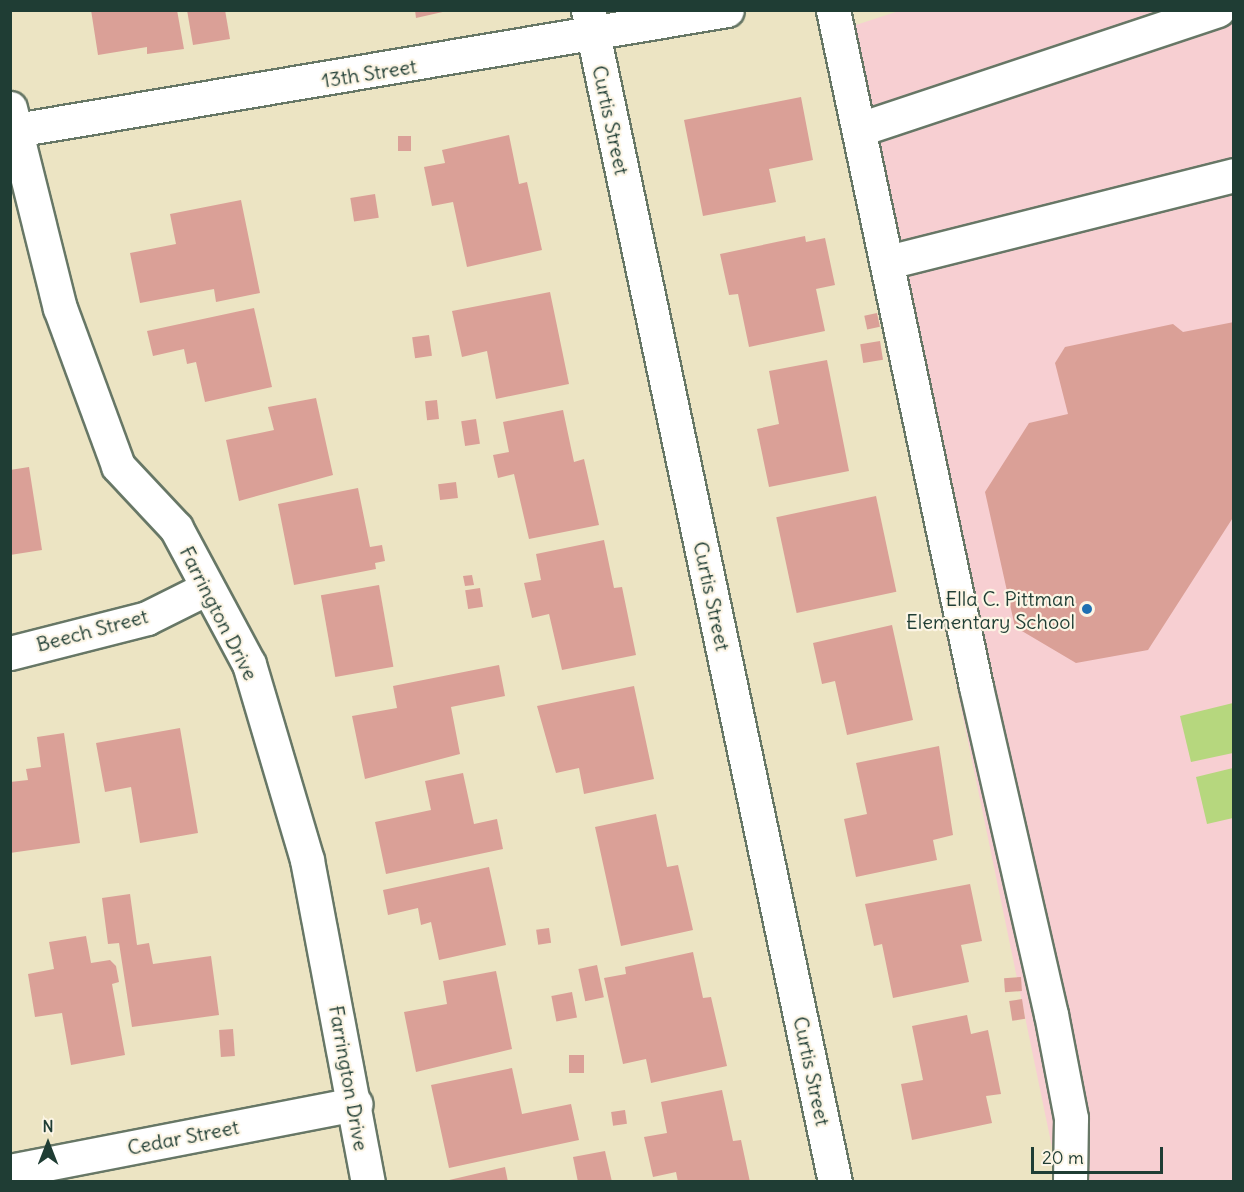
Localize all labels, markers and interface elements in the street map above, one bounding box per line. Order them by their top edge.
street label: 13th Street [320,54,418,92]
street label: Curtis Street [588,63,634,177]
street label: Curtis Street [689,539,735,653]
street label: Farrington Drive [175,542,263,684]
place label: Ella C. Pittman Elementary School [906,586,1075,633]
marker: Ella C. Pittman Elementary School [1080,602,1094,616]
street label: Beech Street [34,604,150,656]
street label: Farrington Drive [324,1004,374,1152]
street label: Curtis Street [789,1014,835,1128]
north arrow [18,1114,78,1174]
street label: Cedar Street [125,1114,241,1160]
text: N [42,1116,54,1136]
scale bar [1034,1135,1166,1173]
text: 20 m [1042,1146,1084,1169]

